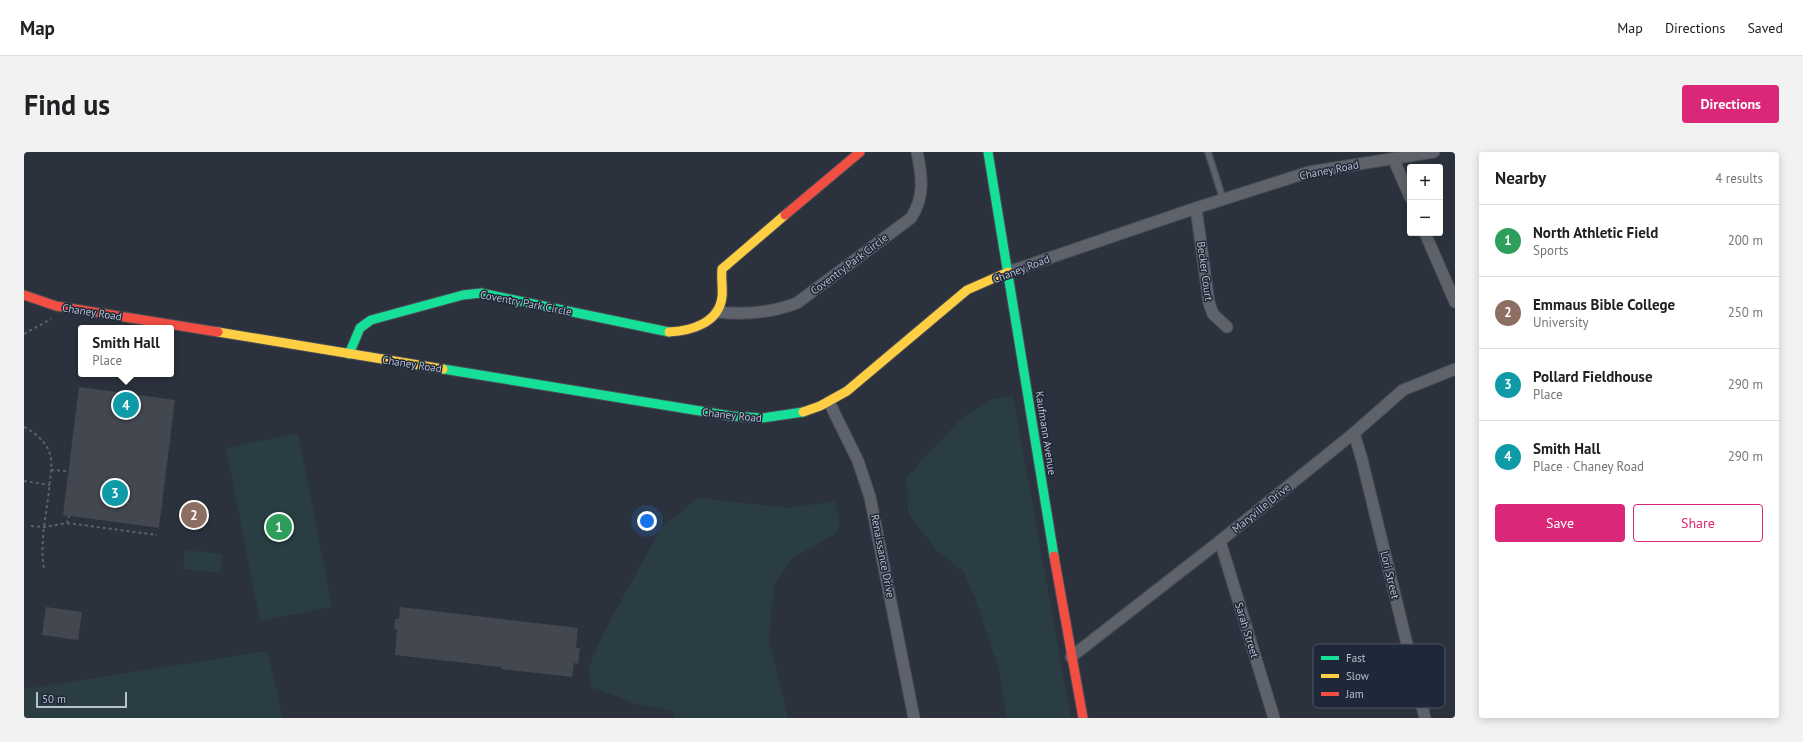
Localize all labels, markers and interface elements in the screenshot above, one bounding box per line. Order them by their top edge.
text: Map [20,16,55,40]
text: Map [1617,19,1643,37]
text: Directions [1665,19,1725,37]
text: Saved [1747,19,1783,37]
button: Directions [1682,85,1779,123]
text: Find us [24,86,110,123]
street label: Chaney Road [1298,157,1360,183]
map controls [1407,164,1443,236]
button: + [1407,164,1443,200]
text: Nearby [1495,167,1546,189]
text: 4 results [1715,170,1763,187]
button: − [1407,200,1443,236]
text: North Athletic Field [1533,223,1658,242]
street label: Coventry Park Circle [808,230,891,298]
text: 1 [1504,232,1512,249]
text: 200 m [1728,232,1763,249]
street label: Becker Court [1194,240,1216,302]
text: Sports [1533,242,1569,259]
street label: Chaney Road [990,252,1052,286]
street label: Coventry Park Circle [479,287,573,319]
text: Emmaus Bible College [1533,295,1675,314]
street label: Chaney Road [61,300,123,324]
text: 2 [1504,304,1512,321]
text: 250 m [1728,304,1763,321]
text: University [1533,314,1589,331]
popup [78,325,174,377]
text: Smith Hall [92,333,160,352]
text: Place [92,352,122,369]
street label: Chaney Road [381,352,443,376]
text: Pollard Fieldhouse [1533,367,1653,386]
text: 3 [1504,376,1512,393]
text: 290 m [1728,376,1763,393]
text: Place [1533,386,1563,403]
pin: 4 [113,390,139,420]
street label: Kaufmann Avenue [1032,390,1060,476]
street label: Chaney Road [701,405,763,425]
text: Smith Hall [1533,439,1600,458]
text: 4 [1504,448,1512,465]
text: 290 m [1728,448,1763,465]
text: Place · Chaney Road [1533,458,1644,475]
pin: 3 [102,478,128,508]
street label: Maryville Drive [1229,480,1293,536]
pin: 2 [181,500,207,530]
button: Save [1495,504,1625,542]
button: Share [1633,504,1763,542]
your location [637,511,657,531]
pin: 1 [266,512,292,542]
street label: Renaissance Drive [868,513,898,599]
street label: Lori Street [1377,550,1403,601]
street label: Sarah Street [1232,600,1262,660]
legend [1313,644,1445,708]
text: Fast [1346,651,1366,665]
text: Slow [1346,669,1369,683]
text: Jam [1345,687,1364,701]
scale bar [36,690,127,709]
text: 50 m [42,692,66,706]

